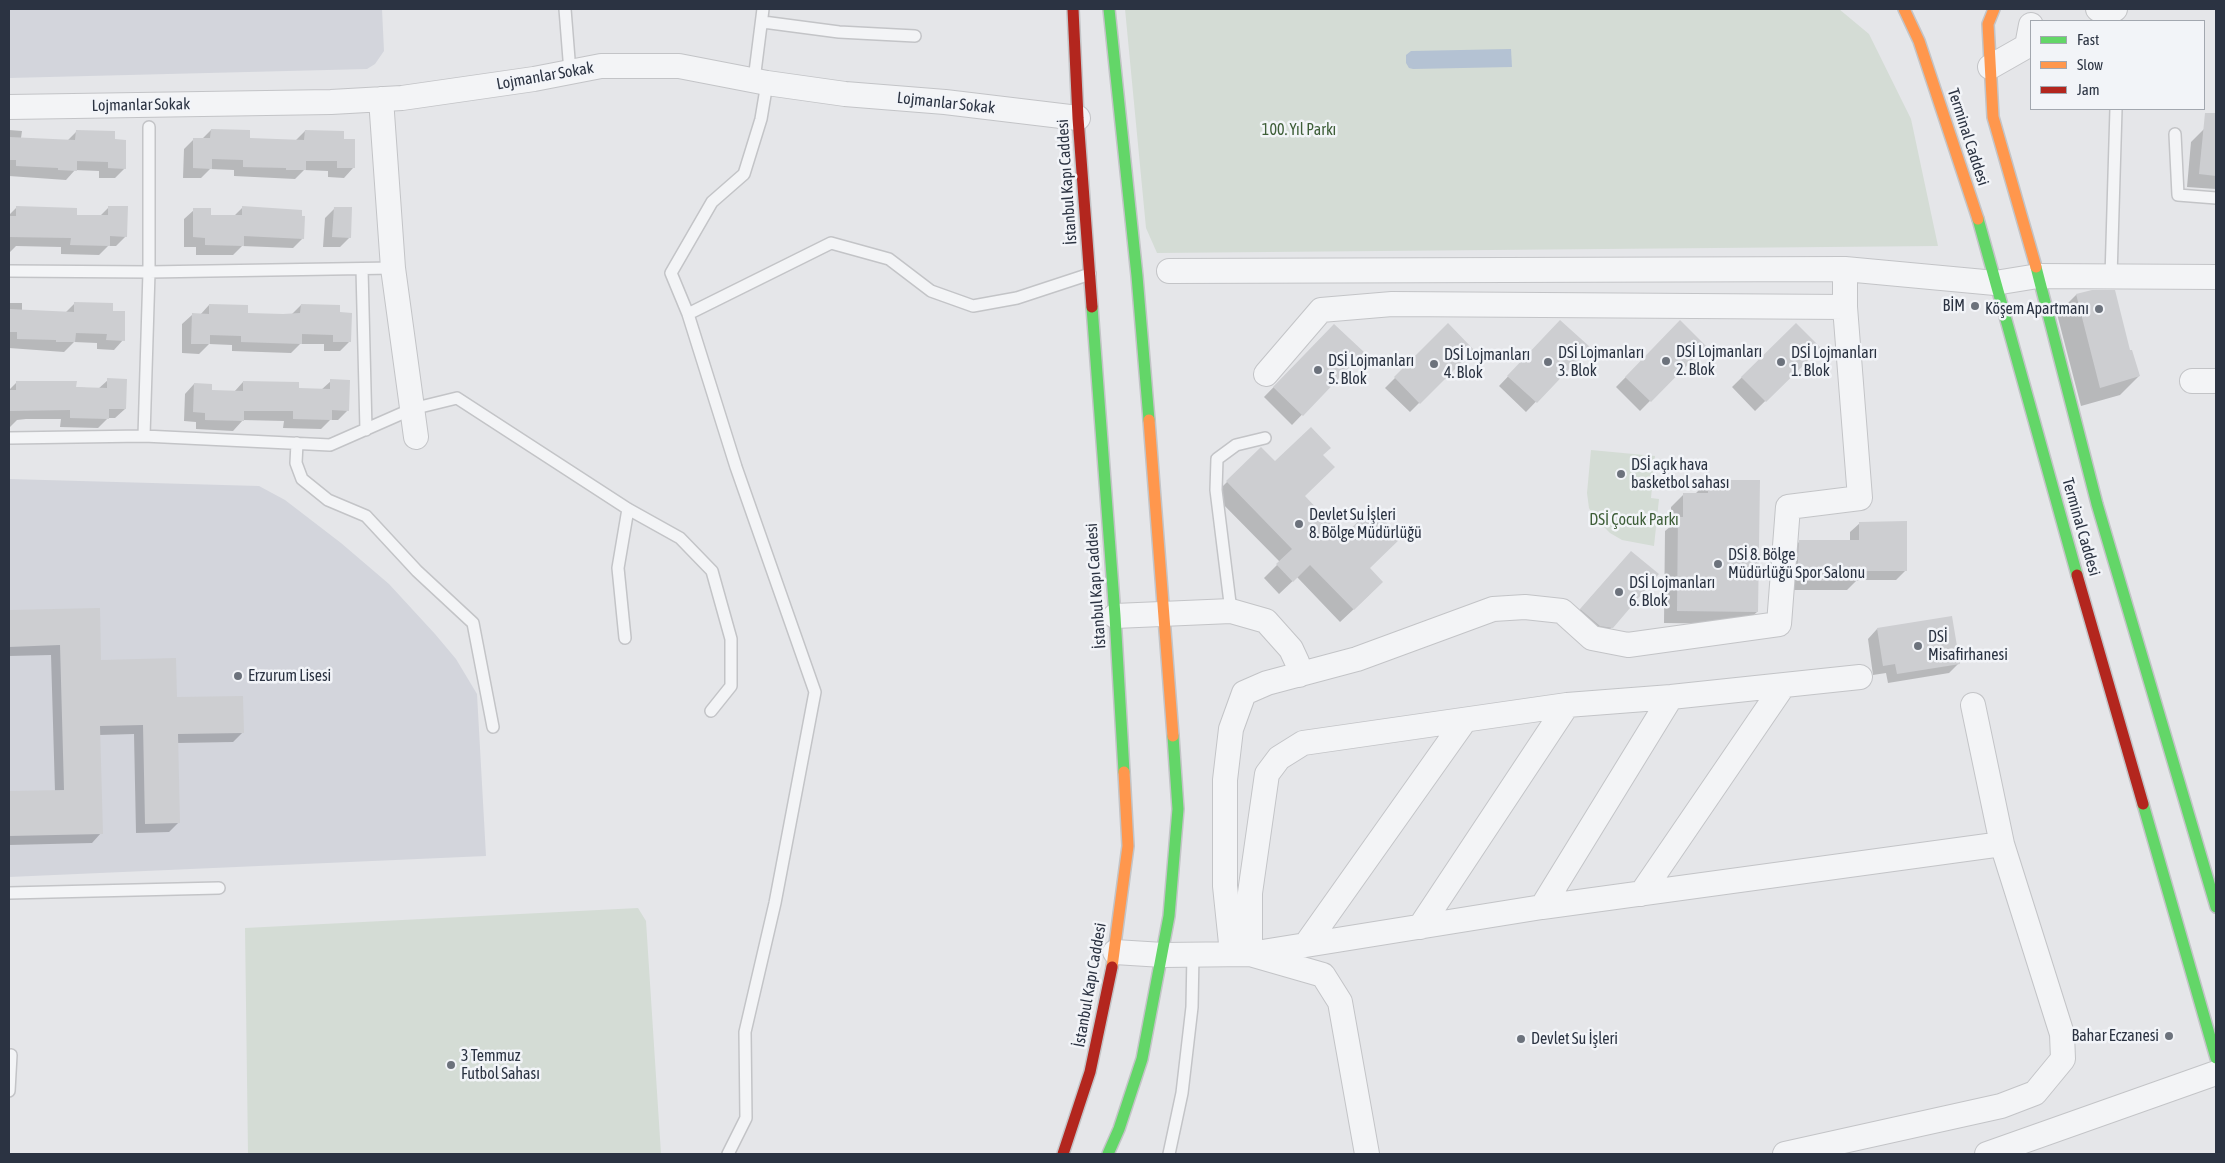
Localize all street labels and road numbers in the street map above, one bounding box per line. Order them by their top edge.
street label: Lojmanlar Sokak [495,58,595,94]
street label: Terminal Caddesi [1943,86,1993,188]
street label: Lojmanlar Sokak [896,88,996,118]
street label: Lojmanlar Sokak [92,95,190,115]
street label: İstanbul Kapı Caddesi [1053,118,1081,246]
street label: Terminal Caddesi [2058,476,2104,578]
street label: İstanbul Kapı Caddesi [1082,522,1110,650]
street label: İstanbul Kapı Caddesi [1070,921,1110,1049]

